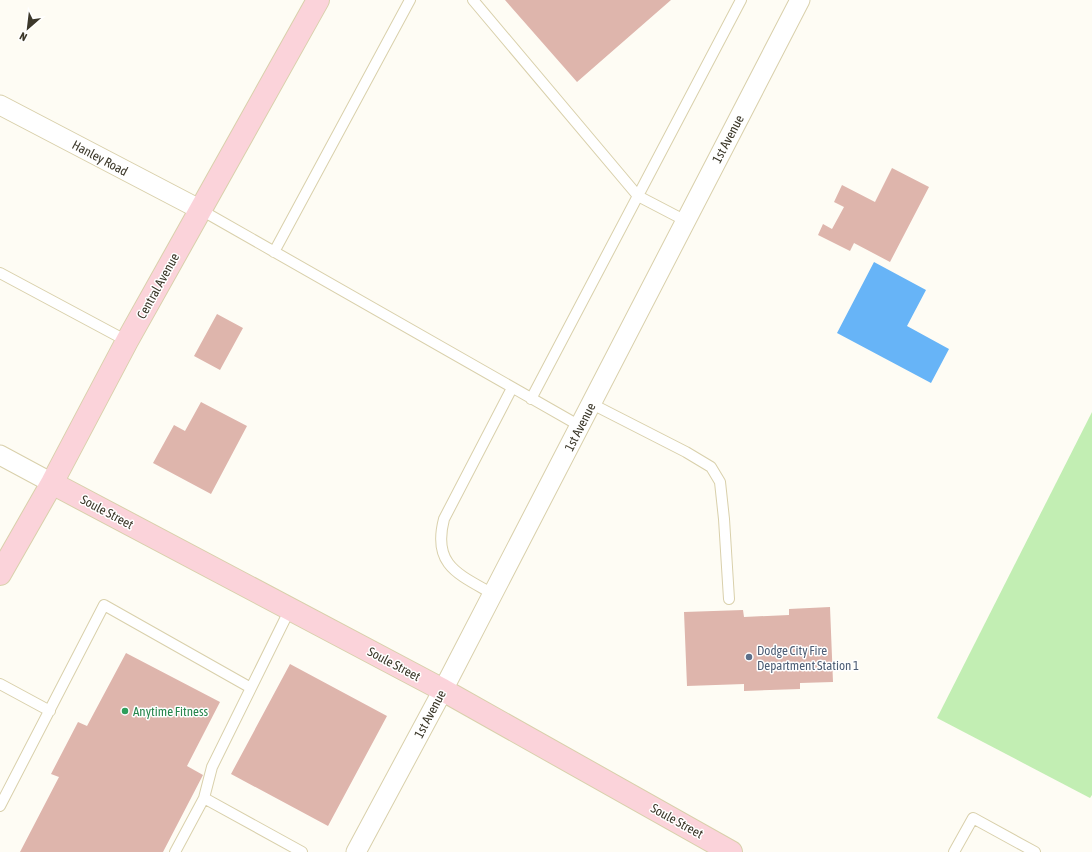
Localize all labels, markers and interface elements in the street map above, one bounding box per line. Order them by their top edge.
north arrow [8,8,48,48]
text: N [18,30,29,44]
street label: 1st Avenue [709,112,747,166]
street label: Hanley Road [70,137,130,179]
street label: Central Avenue [134,251,182,321]
street label: 1st Avenue [561,400,599,454]
street label: Soule Street [78,492,136,532]
place label: Dodge City Fire Department Station 1 [757,643,859,673]
street label: Soule Street [365,644,423,684]
marker: Dodge City Fire Department Station 1 [744,652,754,662]
street label: 1st Avenue [411,687,449,741]
place label: Anytime Fitness [133,704,209,719]
marker: Anytime Fitness [120,706,130,716]
street label: Soule Street [648,801,706,842]

